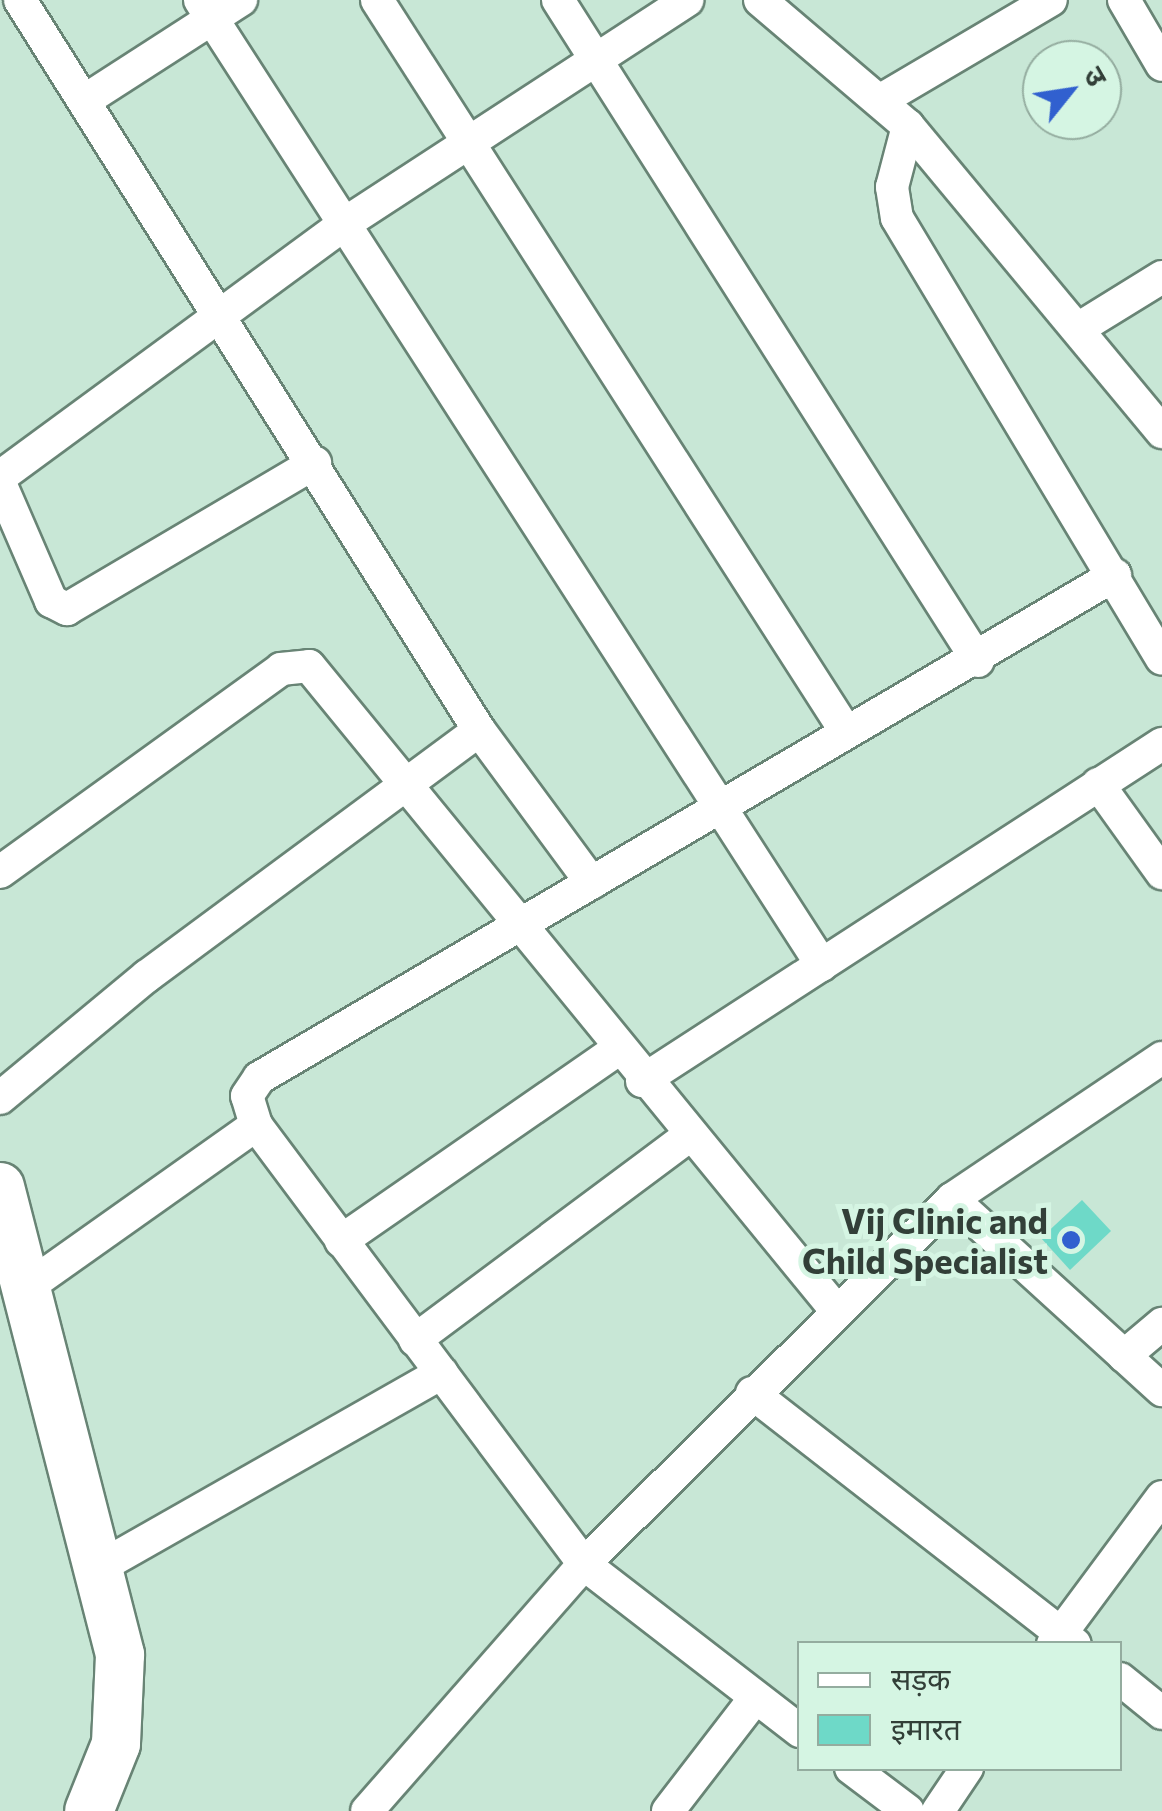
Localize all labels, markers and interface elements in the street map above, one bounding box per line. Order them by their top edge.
north arrow [1022,40,1122,140]
text: उ [1077,60,1115,92]
place label: Vij Clinic and Child Specialist [802,1199,1048,1281]
marker: Vij Clinic and Child Specialist [1058,1227,1084,1253]
legend [797,1641,1122,1771]
text: सड़क [891,1659,950,1696]
text: इमारत [891,1709,961,1746]

